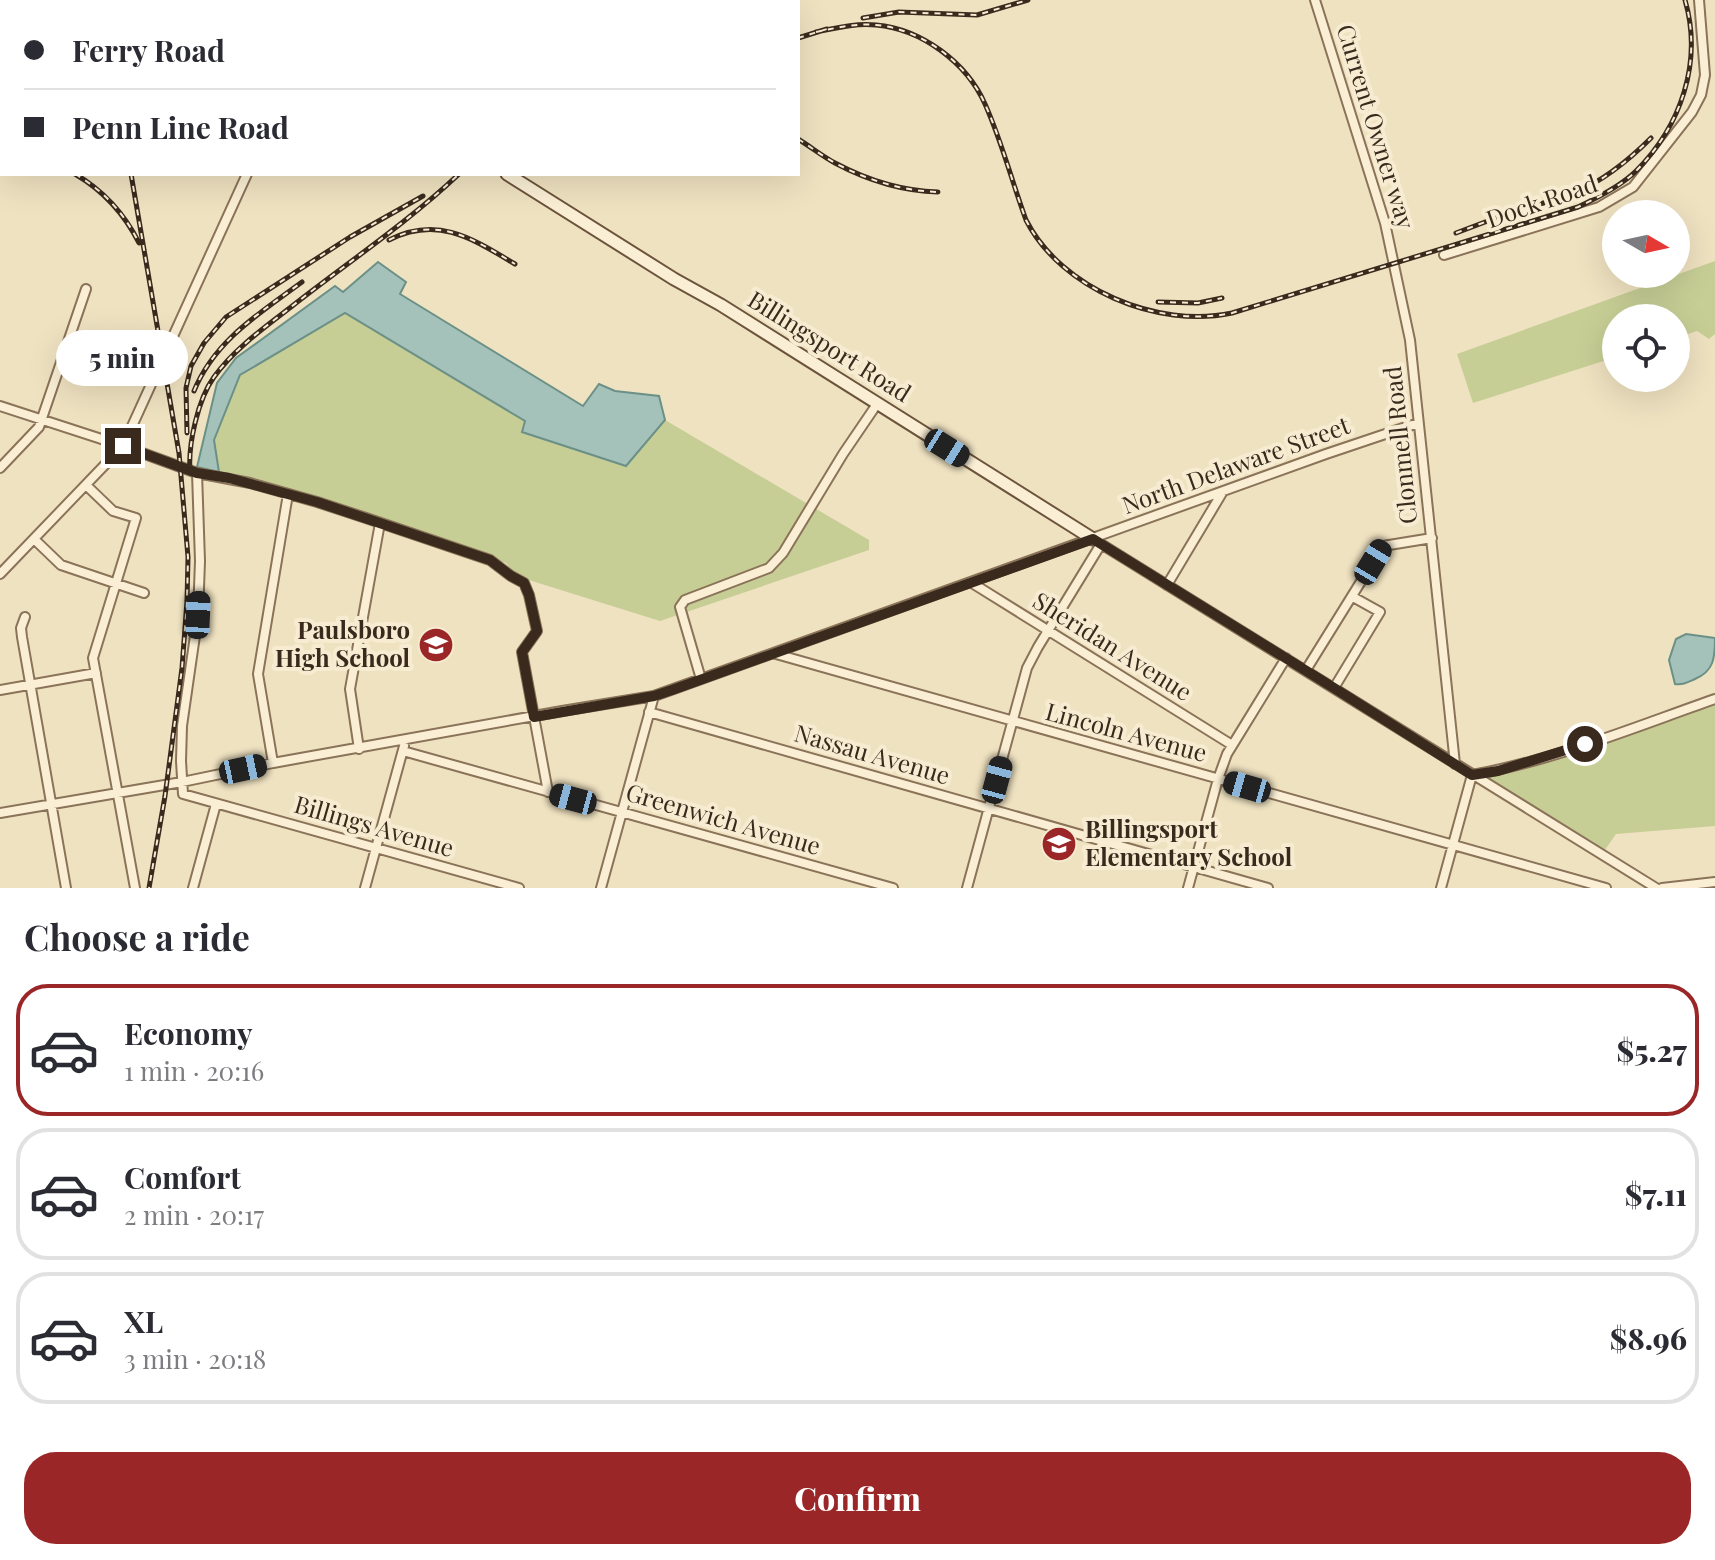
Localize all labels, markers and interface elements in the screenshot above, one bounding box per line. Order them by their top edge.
street label: Current Owner way [1331,20,1423,233]
text: Ferry Road [72,30,225,70]
text: Penn Line Road [72,107,289,147]
street label: Dock Road [1481,166,1601,234]
north arrow [1602,200,1690,288]
map controls [1602,200,1690,392]
street label: Billingsport Road [743,282,918,408]
button: locate [1602,304,1690,392]
callout: 5 min [57,330,189,386]
text: 5 min [89,340,155,375]
street label: Clonmell Road [1375,365,1423,526]
street label: North Delaware Street [1117,408,1354,520]
car [920,425,974,471]
route end [105,428,141,464]
car [1350,535,1396,589]
street label: Sheridan Avenue [1028,584,1199,707]
car [185,591,211,639]
place label: Paulsboro High School [275,613,411,673]
school or university icon: Paulsboro High School [417,626,455,664]
street label: Lincoln Avenue [1042,694,1211,768]
street label: Nassau Avenue [791,716,954,791]
route start [1567,726,1603,762]
car [217,752,269,786]
car [979,754,1015,806]
car [1221,769,1273,805]
street label: Greenwich Avenue [622,775,825,861]
car [547,781,599,817]
street label: Billings Avenue [291,787,458,863]
place label: Billingsport Elementary School [1085,812,1293,872]
school or university icon: Billingsport Elementary School [1040,825,1078,863]
text: Choose a ride [24,912,250,960]
text: Economy [124,1013,253,1053]
icon: car [28,1014,100,1086]
text: $5.27 [1616,1030,1687,1070]
text: 1 min · 20:16 [124,1053,264,1088]
text: Comfort [124,1157,241,1197]
icon: car [28,1158,100,1230]
text: $7.11 [1625,1174,1687,1214]
text: 2 min · 20:17 [124,1197,264,1232]
text: XL [124,1301,163,1341]
icon: car [28,1302,100,1374]
text: $8.96 [1610,1318,1687,1358]
text: 3 min · 20:18 [124,1341,266,1376]
button: Confirm [24,1452,1691,1544]

